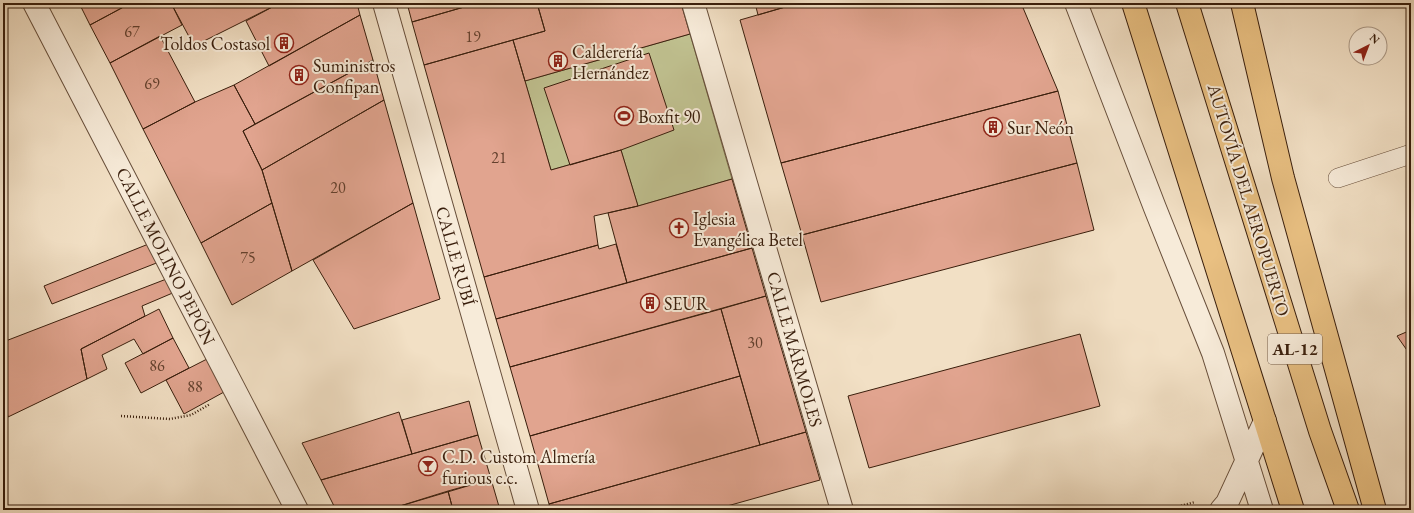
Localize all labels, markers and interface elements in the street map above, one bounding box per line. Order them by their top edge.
house number: 67 [124,21,140,42]
house number: 19 [465,26,481,47]
north arrow [1348,26,1388,66]
text: N [1367,30,1383,47]
place label: Toldos Costasol [160,32,270,55]
building icon: Toldos Costasol [273,32,295,54]
place label: Calderería Hernández [572,40,649,84]
building icon: Calderería Hernández [547,50,569,72]
place label: Suministros Confipan [313,54,396,98]
building icon: Suministros Confipan [288,64,310,86]
house number: 69 [144,73,160,94]
street label: AUTOVÍA DEL AEROPUERTO [1202,80,1295,319]
sports icon: Boxfit 90 [613,105,635,127]
place label: Boxfit 90 [638,105,701,128]
building icon: Sur Neón [982,116,1004,138]
place label: Sur Neón [1007,116,1074,139]
house number: 21 [491,147,507,168]
street label: CALLE MOLINO PEPÓN [111,163,221,349]
house number: 20 [330,177,346,198]
street label: CALLE RUBÍ [431,203,481,309]
place label: Iglesia Evangélica Betel [693,207,803,251]
church icon: Iglesia Evangélica Betel [668,217,690,239]
house number: 75 [240,247,256,268]
street label: CALLE MÁRMOLES [762,269,828,429]
building icon: SEUR [639,292,661,314]
place label: SEUR [664,292,709,315]
house number: 30 [747,332,763,353]
road number: AL-12 [1268,334,1322,364]
house number: 86 [149,355,165,376]
house number: 88 [187,376,203,397]
place label: C.D. Custom Almería furious c.c. [442,445,596,489]
bar icon: C.D. Custom Almería furious c.c. [417,455,439,477]

